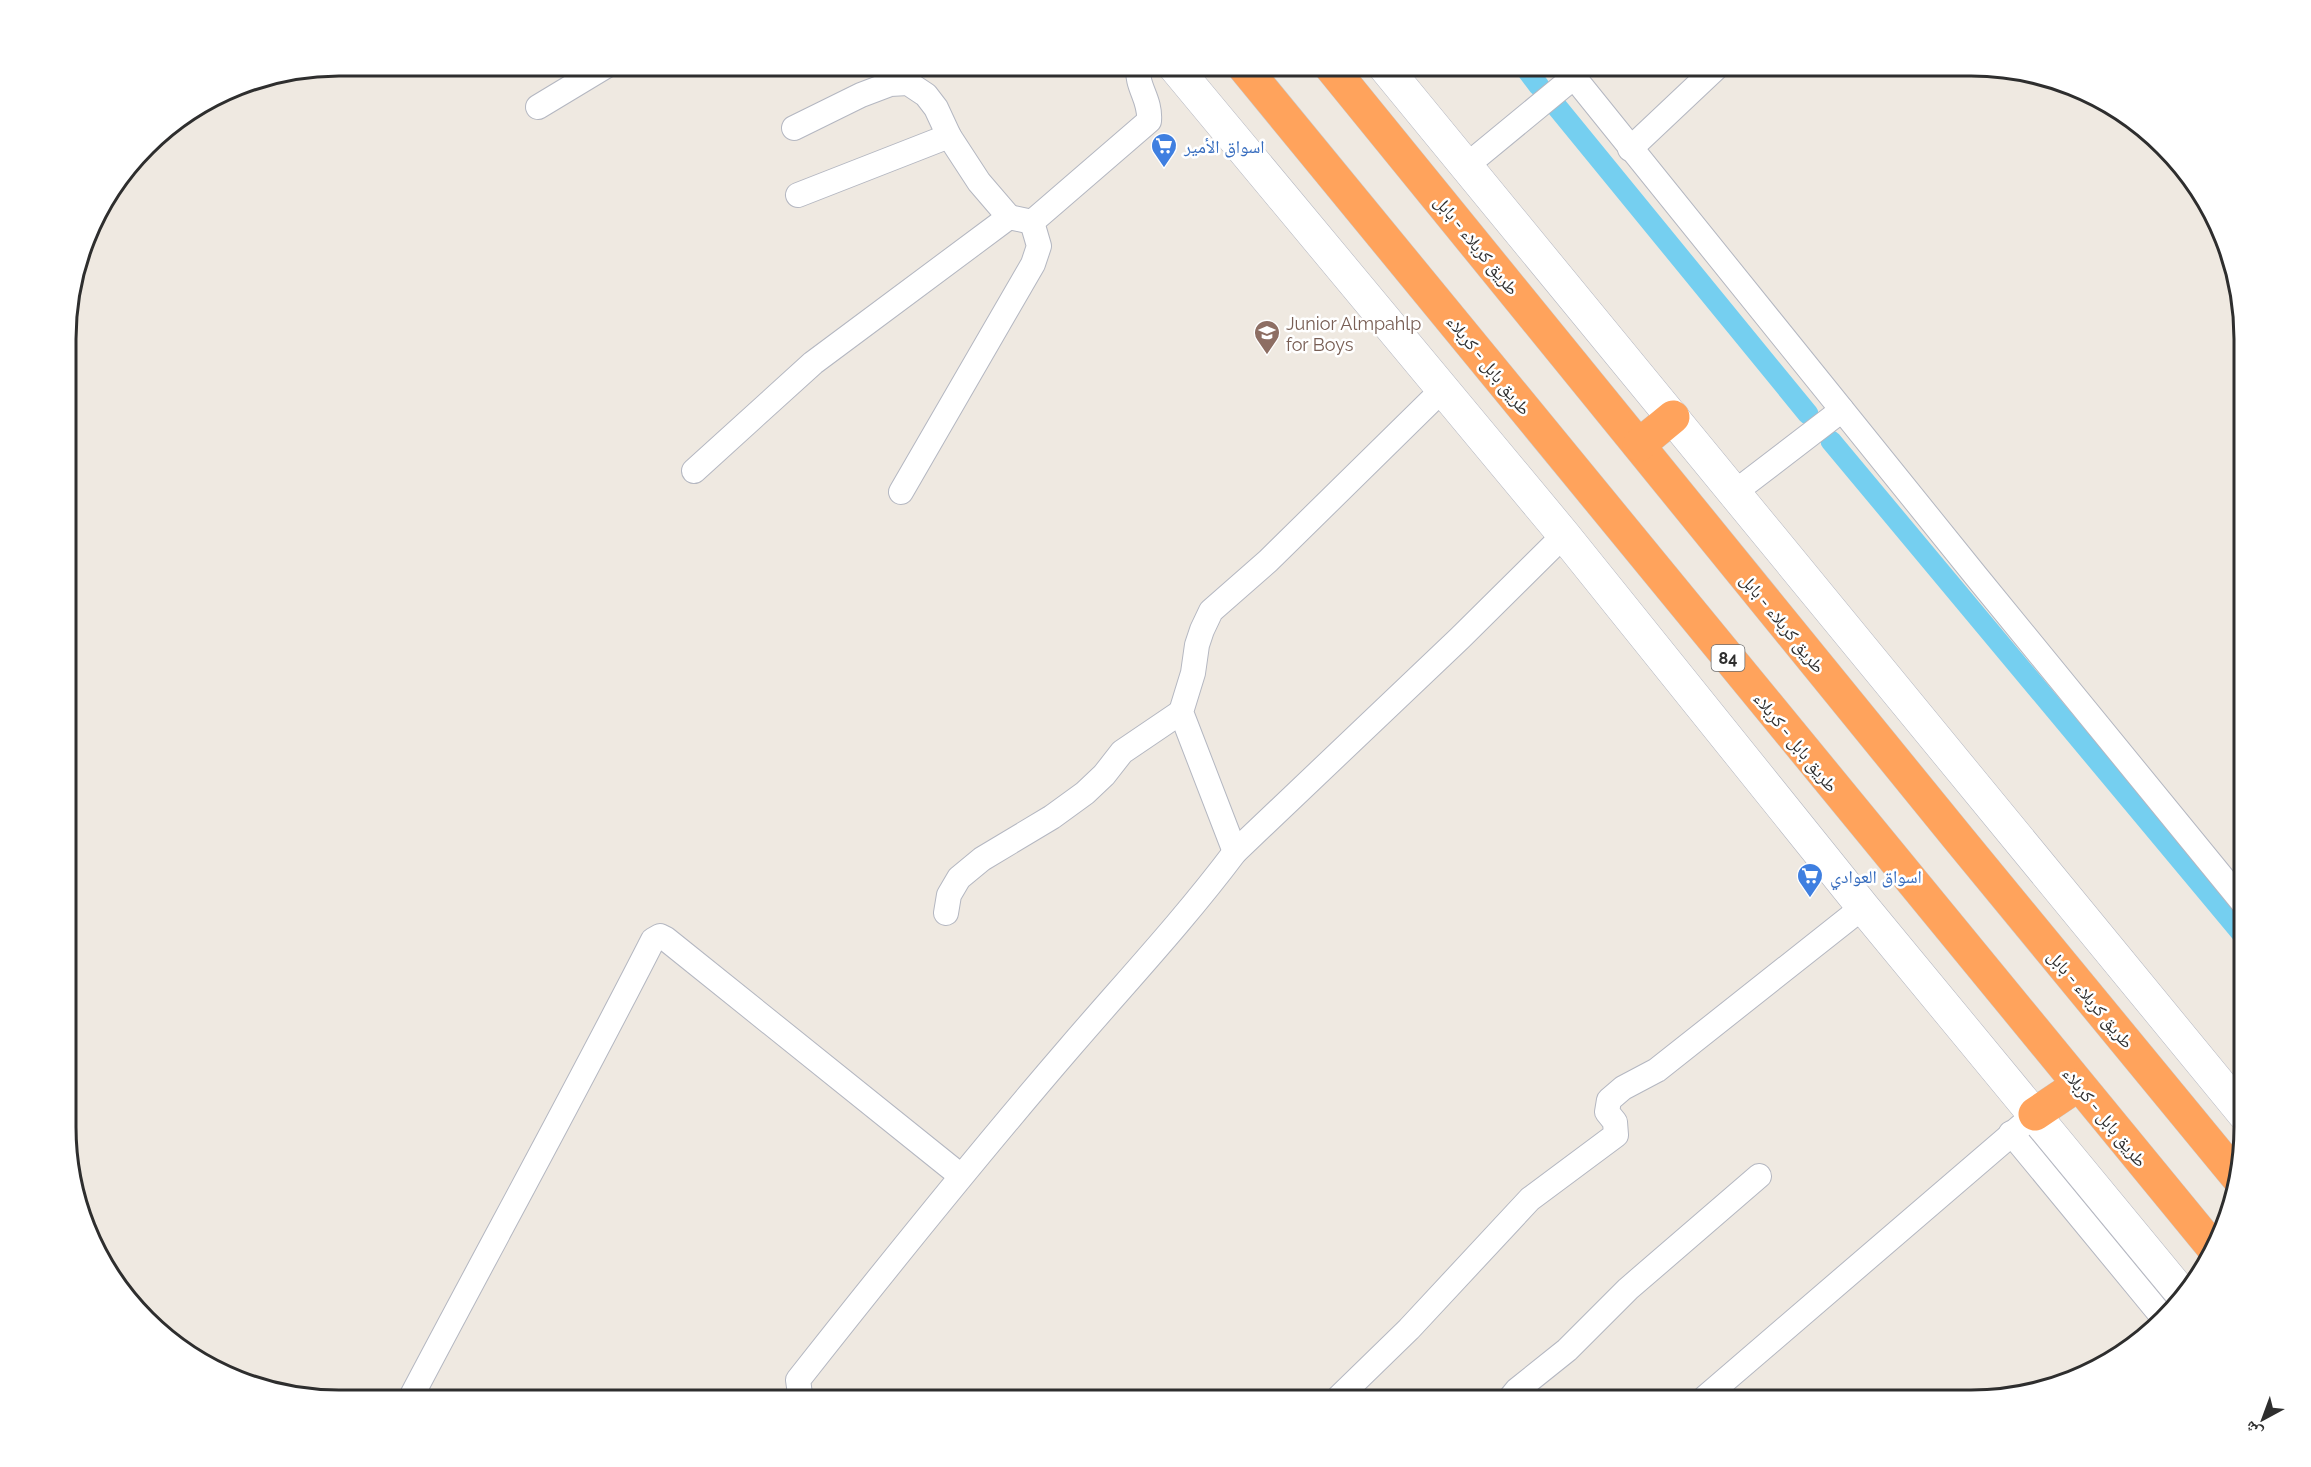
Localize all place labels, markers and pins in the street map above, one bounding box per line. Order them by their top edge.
supermarket icon: اسواق الأمير [1149,131,1179,169]
place label: اسواق الأمير [1183,136,1265,158]
place label: Junior Almpahlp for Boys [1286,313,1421,355]
school or university icon: Junior Almpahlp for Boys [1252,318,1282,356]
supermarket icon: اسواق العوادي [1795,861,1825,899]
place label: اسواق العوادي [1830,866,1922,891]

